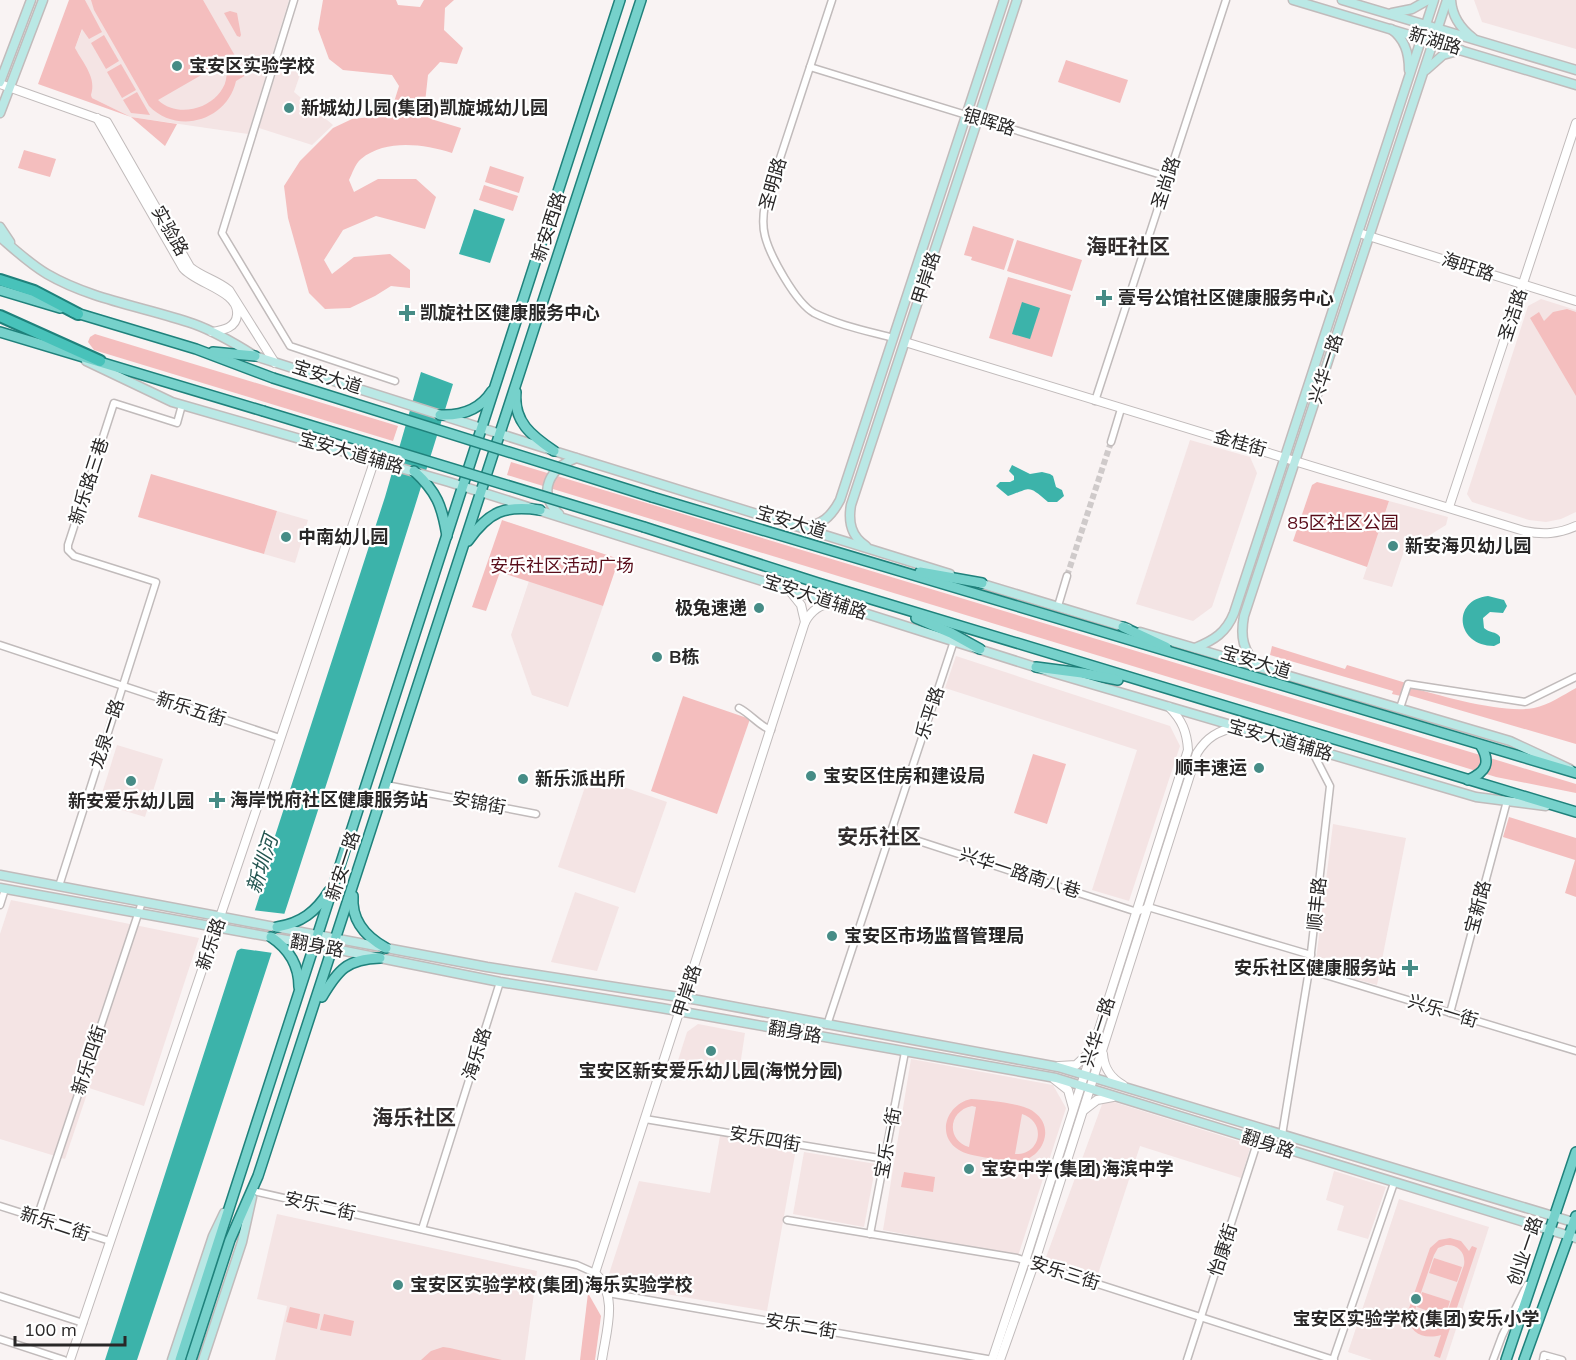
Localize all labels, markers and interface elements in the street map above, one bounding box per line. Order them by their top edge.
street label: 新湖路 [1406,22,1464,59]
place label: 宝安区实验学校 [189,54,315,77]
marker: 宝安区实验学校 [170,59,184,73]
place label: 新城幼儿园(集团)凯旋城幼儿园 [301,96,548,119]
marker: 新城幼儿园(集团)凯旋城幼儿园 [282,101,296,115]
street label: 银晖路 [960,103,1018,140]
street label: 圣尚路 [1146,154,1185,212]
street label: 圣明路 [754,155,791,213]
street label: 新安西路 [526,189,571,265]
street label: 实验路 [147,202,194,260]
district label: 海旺社区 [1086,233,1170,259]
street label: 海旺路 [1439,247,1497,286]
street label: 甲岸路 [906,249,945,307]
place label: 壹号公馆社区健康服务中心 [1118,286,1334,309]
street label: 圣洁路 [1493,286,1532,344]
marker: 壹号公馆社区健康服务中心 [1095,289,1113,307]
place label: 凯旋社区健康服务中心 [420,301,600,324]
marker: 凯旋社区健康服务中心 [398,304,416,322]
street label: 兴华一路 [1303,331,1348,407]
street label: 宝安大道 [289,354,365,399]
street label: 金桂街 [1211,424,1269,461]
street label: 宝安大道辅路 [296,427,406,478]
street label: 新乐路三巷 [64,434,113,527]
street label: 宝安大道 [753,500,829,543]
park label: 85区社区公园 [1287,511,1399,534]
place label: 中南幼儿园 [298,525,388,548]
marker: 中南幼儿园 [279,530,293,544]
place label: 新安海贝幼儿园 [1405,534,1531,557]
marker: 新安海贝幼儿园 [1386,539,1400,553]
park label: 安乐社区活动广场 [490,554,634,577]
street label: 宝安大道辅路 [760,569,870,624]
place label: 极兔速递 [675,596,747,619]
marker: 极兔速递 [752,601,766,615]
street label: 宝安大道 [1218,640,1294,683]
place label: B栋 [669,645,699,668]
marker: B栋 [650,650,664,664]
street label: 乐平路 [910,684,949,742]
street label: 新乐五街 [153,686,229,731]
street label: 龙泉一路 [84,696,129,772]
street label: 宝安大道辅路 [1225,714,1335,765]
place label: 顺丰速运 [1175,756,1247,779]
marker: 顺丰速运 [1252,761,1266,775]
place label: 宝安区住房和建设局 [823,764,985,787]
place label: 新乐派出所 [535,767,625,790]
marker: 宝安区住房和建设局 [804,769,818,783]
marker: 新乐派出所 [516,772,530,786]
marker: 新安爱乐幼儿园 [124,774,138,788]
street label: 安锦街 [450,786,508,819]
place label: 海岸悦府社区健康服务站 [230,788,428,811]
place label: 新安爱乐幼儿园 [68,789,194,812]
marker: 海岸悦府社区健康服务站 [208,791,226,809]
district label: 安乐社区 [837,823,921,849]
water label: 新圳河 [240,828,284,896]
street label: 新安一路 [320,828,365,904]
street label: 兴华一路南八巷 [957,842,1084,903]
street label: 顺丰路 [1302,876,1331,932]
street label: 宝新路 [1459,878,1496,936]
street label: 新乐路 [191,915,230,973]
place label: 宝安区市场监督管理局 [844,924,1024,947]
street label: 翻身路 [288,929,346,962]
marker: 宝安区市场监督管理局 [825,929,839,943]
place label: 安乐社区健康服务站 [1234,956,1396,979]
marker: 安乐社区健康服务站 [1401,959,1419,977]
street label: 甲岸路 [667,962,706,1020]
street label: 兴乐一街 [1405,989,1481,1032]
street label: 兴华一路 [1075,994,1120,1070]
street label: 翻身路 [767,1015,824,1048]
street label: 新乐四街 [66,1022,111,1098]
street label: 海乐路 [457,1025,496,1083]
marker: 宝安区新安爱乐幼儿园(海悦分园) [704,1044,718,1058]
place label: 宝安区新安爱乐幼儿园(海悦分园) [579,1059,843,1082]
district label: 海乐社区 [372,1104,456,1130]
street label: 宝乐一街 [869,1105,906,1180]
street label: 安乐四街 [728,1121,803,1156]
street label: 翻身路 [1239,1124,1297,1163]
place label: 宝安中学(集团)海滨中学 [981,1157,1174,1180]
marker: 宝安中学(集团)海滨中学 [962,1162,976,1176]
street label: 安乐二街 [282,1186,358,1225]
street label: 新乐二街 [17,1201,93,1246]
street label: 创业一路 [1502,1213,1547,1289]
street label: 怡康街 [1203,1221,1242,1279]
street label: 安乐三街 [1027,1250,1103,1295]
place label: 宝安区实验学校(集团)海乐实验学校 [410,1273,693,1296]
marker: 宝安区实验学校(集团)海乐实验学校 [391,1278,405,1292]
marker: 宝安区实验学校(集团)安乐小学 [1409,1292,1423,1306]
place label: 宝安区实验学校(集团)安乐小学 [1293,1307,1539,1330]
street label: 安乐二街 [764,1308,839,1343]
scale bar [15,1309,124,1347]
text: 100 m [24,1318,77,1341]

